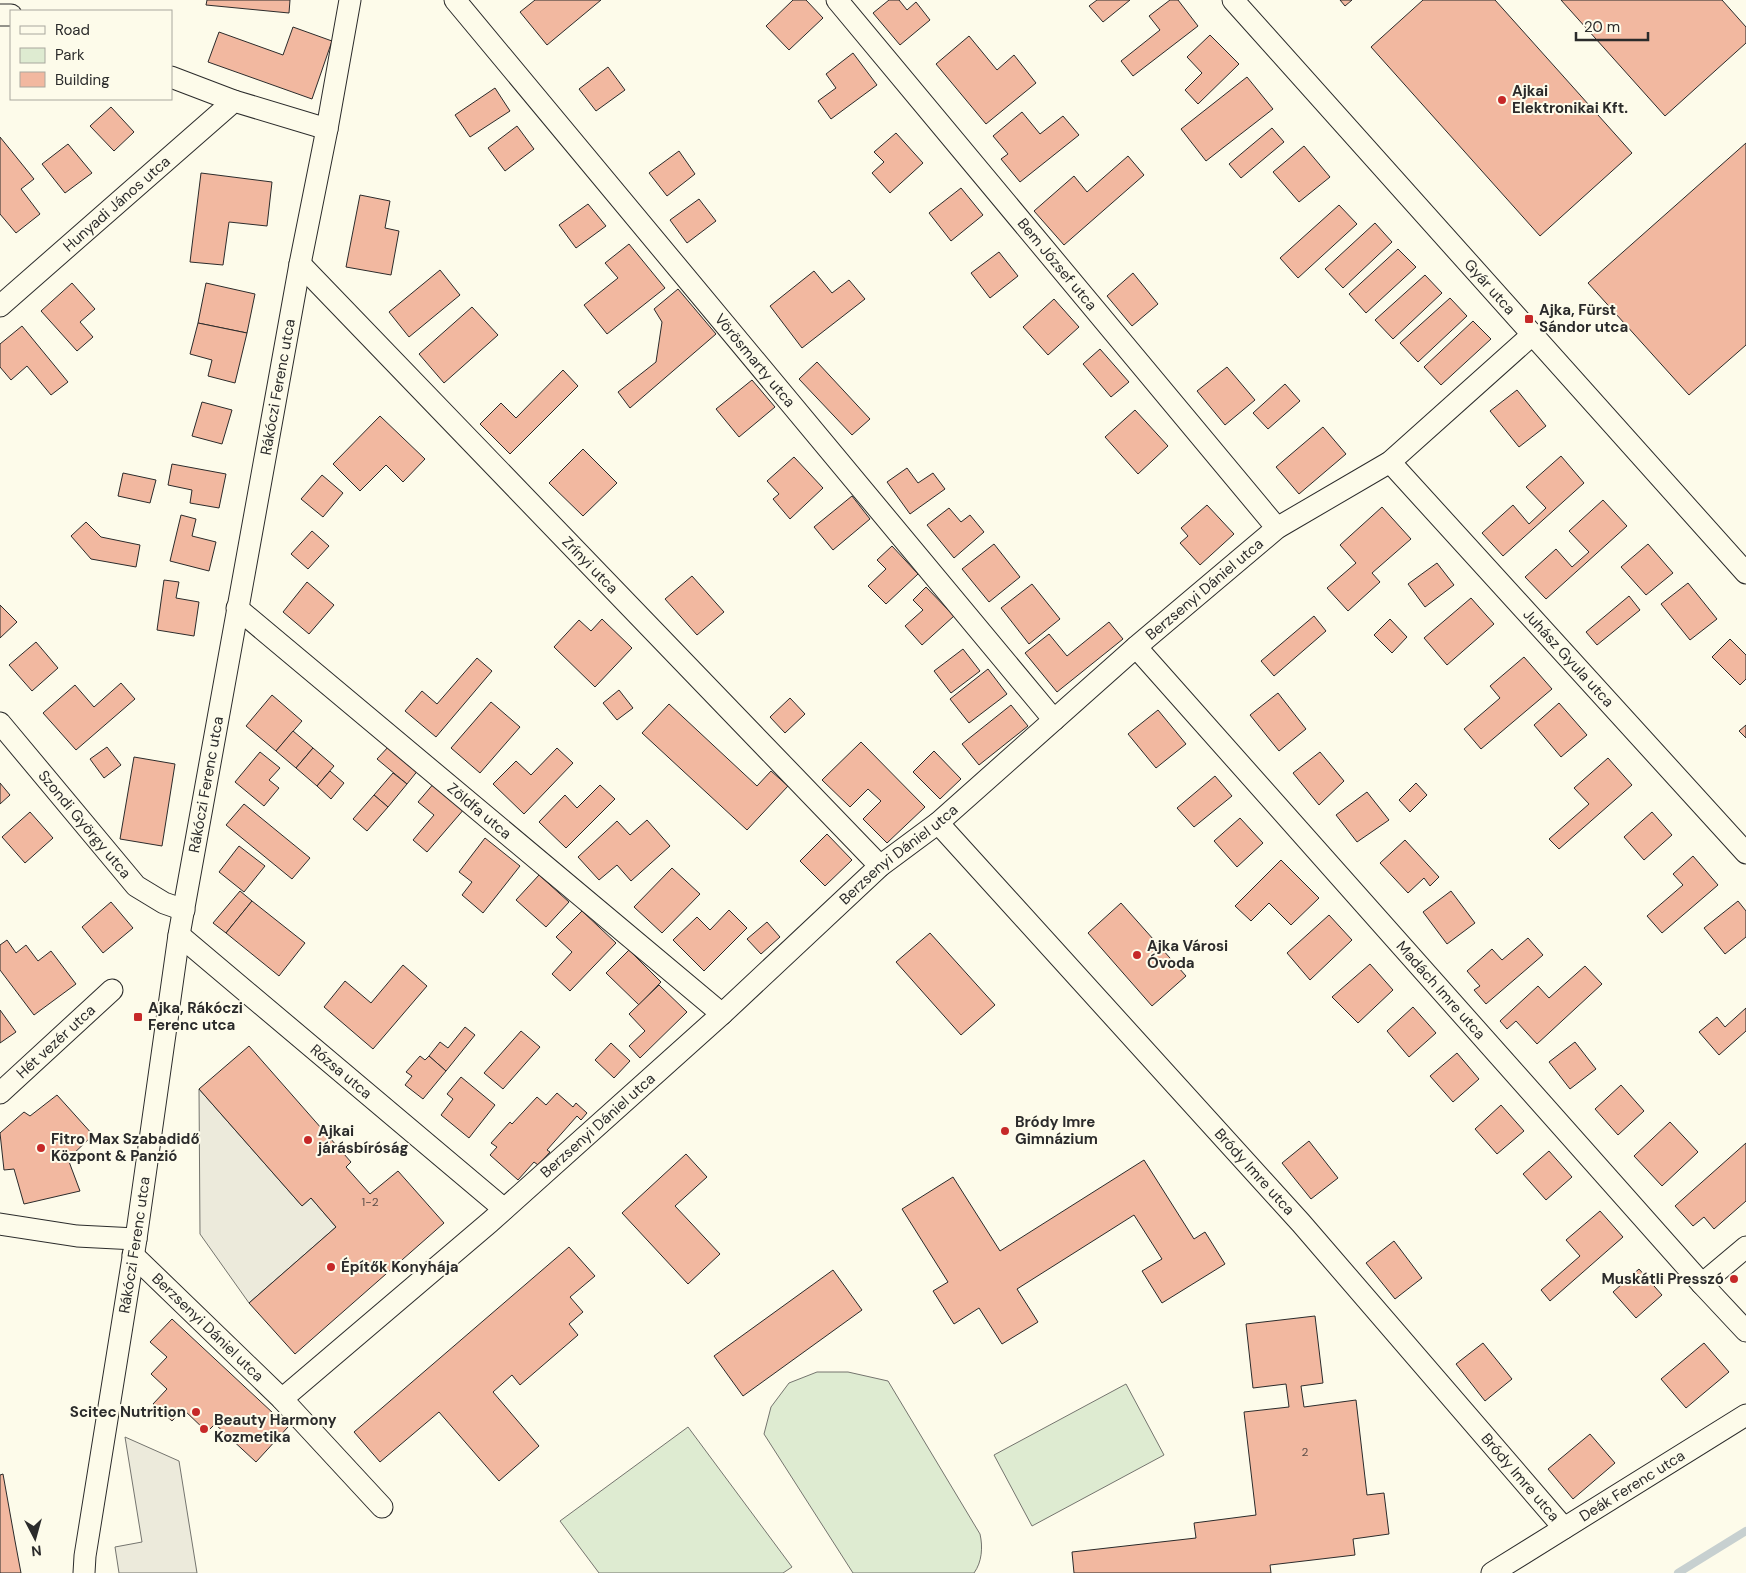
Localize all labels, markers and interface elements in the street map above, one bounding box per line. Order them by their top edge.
legend [10,10,172,100]
scale bar [1576,10,1648,42]
text: 20 m [1584,17,1620,37]
text: Road [55,20,90,40]
text: Park [55,45,85,65]
text: Building [55,70,110,90]
place label: Ajkai Elektronikai Kft. [1512,81,1628,118]
marker: Ajkai Elektronikai Kft. [1496,94,1508,106]
street label: Hunyadi János utca [59,151,174,256]
street label: Bem József utca [1013,214,1102,315]
street label: Gyár utca [1460,255,1520,319]
place label: Ajka, Fürst Sándor utca [1539,300,1628,337]
street label: Vörösmarty utca [710,310,800,412]
marker: Ajka, Fürst Sándor utca [1523,313,1535,325]
street label: Rákóczi Ferenc utca [256,317,300,457]
street label: Zrínyi utca [558,532,622,598]
street label: Berzsenyi Dániel utca [1141,534,1267,645]
street label: Juhász Gyula utca [1519,605,1618,711]
street label: Rákóczi Ferenc utca [184,715,228,854]
street label: Szondi György utca [34,766,136,883]
street label: Zöldfa utca [443,778,516,843]
street label: Berzsenyi Dániel utca [835,800,962,909]
place label: Ajka Városi Óvoda [1147,936,1228,973]
street label: Madách Imre utca [1392,937,1490,1044]
marker: Ajka Városi Óvoda [1131,949,1143,961]
place label: Ajka, Rákóczi Ferenc utca [148,998,243,1035]
street label: Hét vezér utca [12,1000,100,1083]
marker: Ajka, Rákóczi Ferenc utca [132,1011,144,1023]
street label: Rózsa utca [306,1040,376,1103]
street label: Berzsenyi Dániel utca [536,1069,660,1182]
place label: Bródy Imre Gimnázium [1015,1112,1098,1149]
place label: Ajkai járásbíróság [317,1121,409,1158]
street label: Bródy Imre utca [1210,1124,1299,1219]
marker: Bródy Imre Gimnázium [999,1125,1011,1137]
place label: Fitro Max Szabadidő Központ & Panzió [51,1129,200,1166]
marker: Ajkai járásbíróság [302,1134,314,1146]
marker: Fitro Max Szabadidő Központ & Panzió [35,1142,47,1154]
street label: Rákóczi Ferenc utca [114,1175,155,1315]
house number: 1-2 [361,1194,379,1210]
place label: Építők Konyhája [341,1257,459,1277]
marker: Építők Konyhája [325,1261,337,1273]
street label: Berzsenyi Dániel utca [148,1269,268,1386]
place label: Muskátli Presszó [1602,1269,1724,1289]
marker: Muskátli Presszó [1728,1273,1740,1285]
place label: Scitec Nutrition [70,1402,186,1422]
marker: Scitec Nutrition [190,1406,202,1418]
place label: Beauty Harmony Kozmetika [214,1410,337,1447]
marker: Beauty Harmony Kozmetika [198,1423,210,1435]
street label: Bródy Imre utca [1477,1429,1564,1526]
house number: 2 [1302,1444,1309,1460]
street label: Deák Ferenc utca [1575,1445,1689,1526]
north arrow [10,1513,60,1563]
text: N [30,1541,42,1560]

